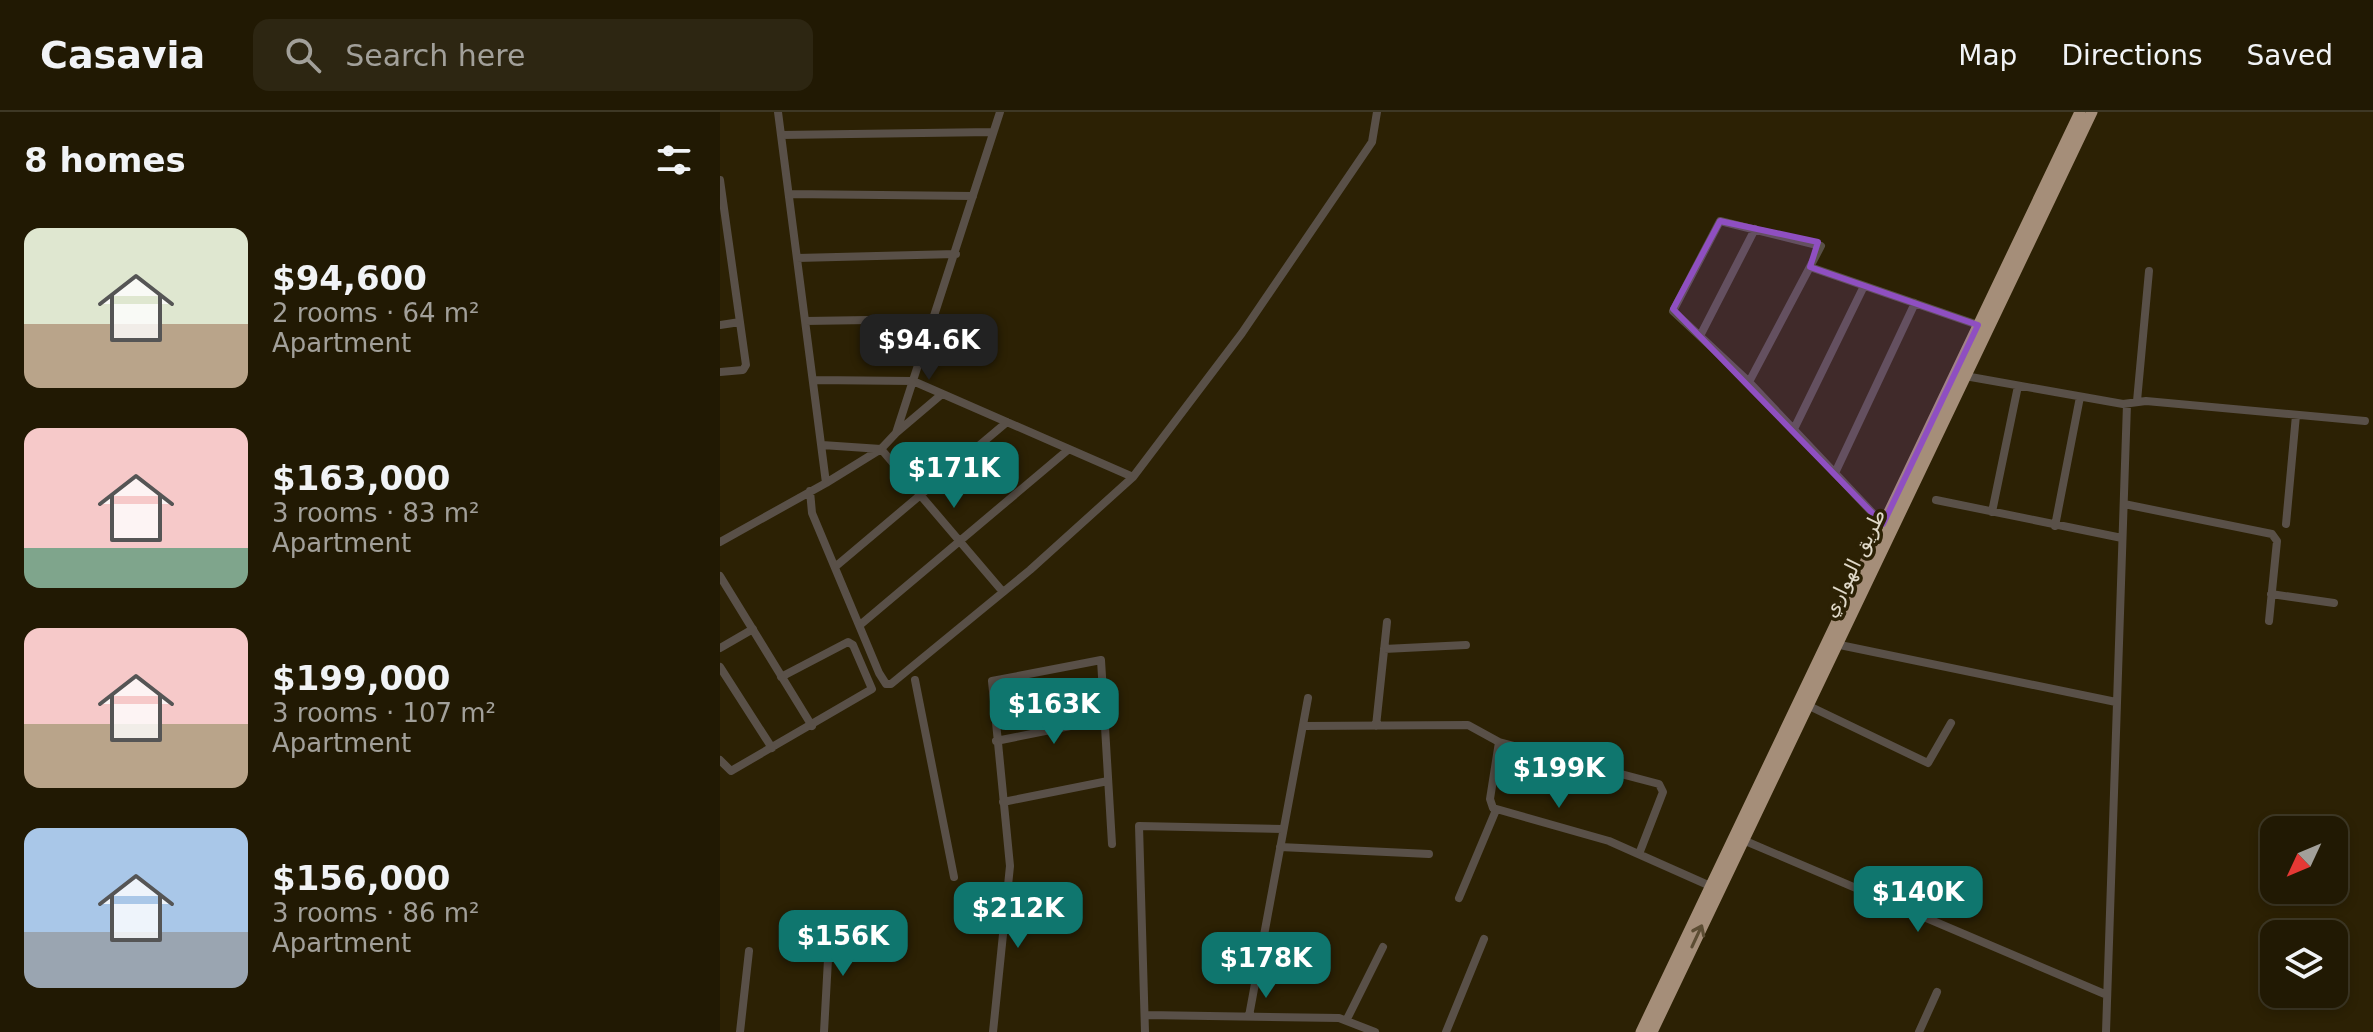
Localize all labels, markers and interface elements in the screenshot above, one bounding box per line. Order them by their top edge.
search box [253,19,813,91]
text: Casavia [40,33,205,77]
icon: search [281,33,325,77]
text: Search here [345,38,525,73]
text: Map [1958,39,2017,72]
text: Directions [2061,39,2202,72]
text: Saved [2246,39,2333,72]
icon: filters [652,138,696,182]
text: 8 homes [24,140,186,180]
text: $94,600 [272,258,427,298]
icon: home [88,260,184,356]
text: 2 rooms · 64 m² [272,298,480,328]
pin: $94.6K [864,314,994,382]
text: $94.6K [878,325,980,355]
text: Apartment [272,328,411,358]
pin: $171K [898,442,1010,510]
text: $171K [908,453,1000,483]
text: $163,000 [272,458,451,498]
icon: home [88,460,184,556]
text: 3 rooms · 83 m² [272,498,480,528]
street label: طريق الهواري [1817,505,1891,622]
text: Apartment [272,528,411,558]
text: $199,000 [272,658,451,698]
icon: home [88,660,184,756]
pin: $163K [998,678,1110,746]
text: $163K [1008,689,1100,719]
text: 3 rooms · 107 m² [272,698,496,728]
text: Apartment [272,728,411,758]
pin: $199K [1503,742,1615,810]
text: $199K [1513,753,1605,783]
north arrow [2260,816,2348,904]
map controls [2260,816,2348,1008]
text: $156,000 [272,858,451,898]
icon: home [88,860,184,956]
pin: $140K [1862,866,1974,934]
text: $140K [1872,877,1964,907]
pin: $212K [962,882,1074,950]
text: $212K [972,893,1064,923]
text: 3 rooms · 86 m² [272,898,480,928]
pin: $156K [787,910,899,978]
button: layers [2260,920,2348,1008]
text: $156K [797,921,889,951]
one-way arrow [1691,924,1706,949]
text: Apartment [272,928,411,958]
pin: $178K [1210,932,1322,1000]
text: $178K [1220,943,1312,973]

